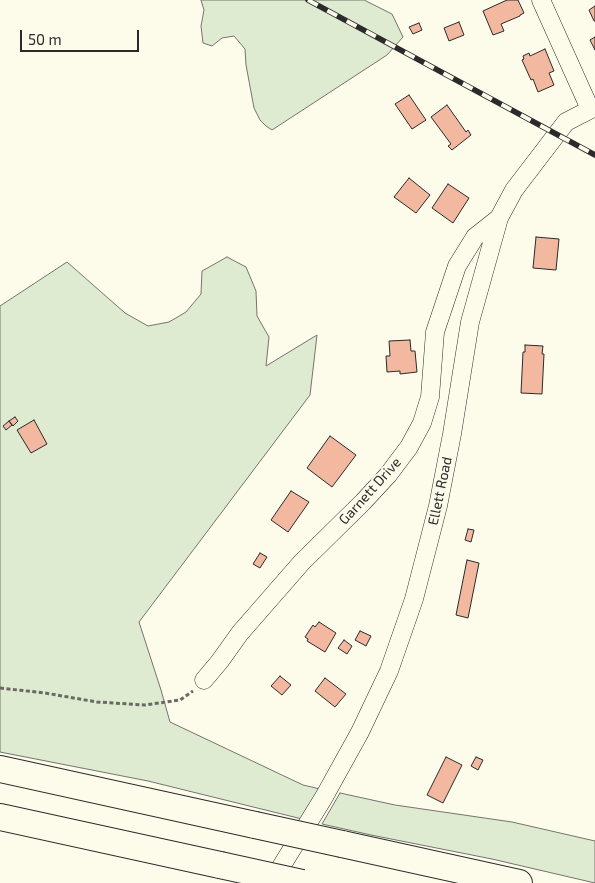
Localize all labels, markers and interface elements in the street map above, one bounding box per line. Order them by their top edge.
scale bar [22,20,141,52]
text: 50 m [28,30,62,48]
street label: Garnett Drive [335,454,405,528]
street label: Ellett Road [425,455,455,527]

